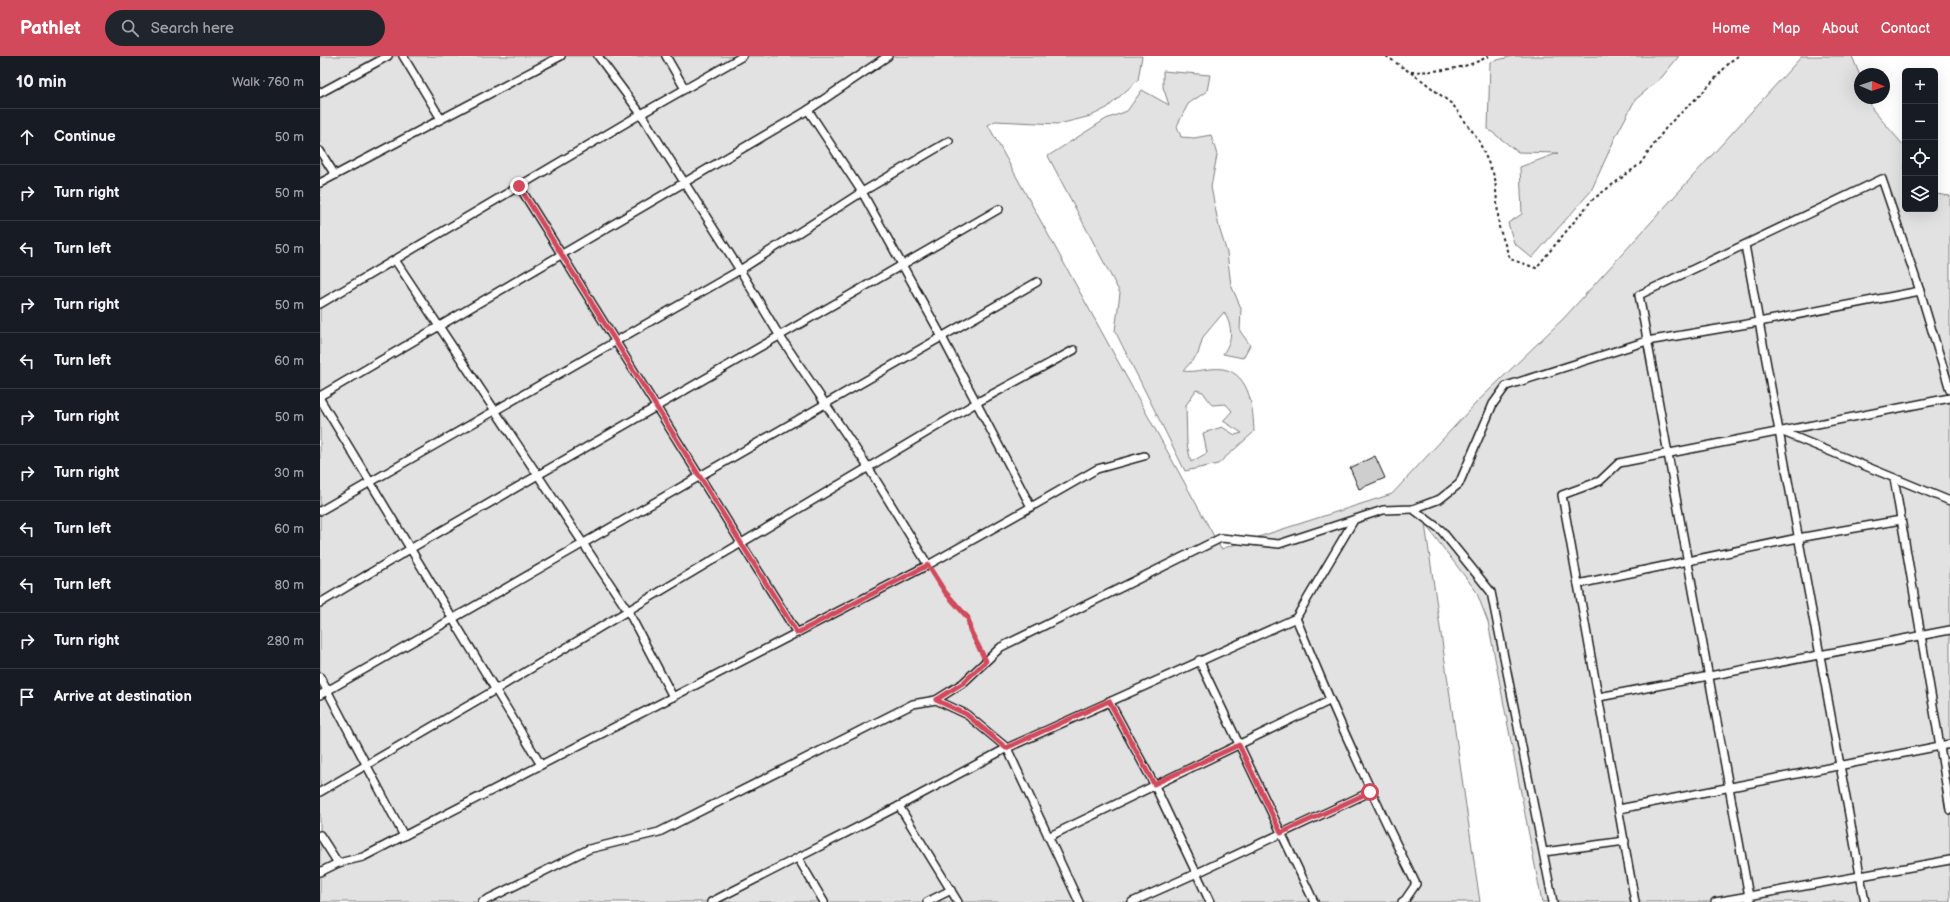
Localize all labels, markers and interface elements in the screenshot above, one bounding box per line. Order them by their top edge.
search box [105,10,385,46]
text: Pathlet [20,17,81,40]
icon: search [119,17,141,39]
text: Search here [151,19,234,38]
text: Home [1712,20,1750,37]
text: Map [1772,20,1800,37]
text: About [1822,20,1859,37]
text: Contact [1881,20,1930,37]
north arrow [1854,68,1890,104]
map controls [1902,68,1938,212]
button: + [1902,68,1938,104]
text: 10 min [16,72,67,92]
text: Walk · 760 m [232,74,304,90]
button: − [1902,104,1938,140]
icon: ahead [16,126,38,148]
text: Continue [54,127,116,146]
text: 50 m [275,129,304,145]
button: locate [1902,140,1938,176]
button: layers [1902,176,1938,212]
route end [510,177,528,195]
icon: right [16,182,38,204]
text: Turn right [54,183,119,202]
text: 50 m [275,185,304,201]
icon: left [16,238,38,260]
text: Turn left [54,239,111,258]
text: 50 m [275,241,304,257]
icon: right [16,294,38,316]
text: Turn right [54,295,119,314]
text: 50 m [275,297,304,313]
icon: left [16,350,38,372]
text: Turn left [54,351,111,370]
text: 60 m [274,353,304,369]
icon: right [16,406,38,428]
text: Turn right [54,407,119,426]
text: 50 m [275,409,304,425]
icon: right [16,462,38,484]
text: Turn right [54,463,119,482]
text: 30 m [274,465,304,481]
icon: left [16,518,38,540]
text: Turn left [54,519,111,538]
text: 60 m [274,521,304,537]
icon: left [16,574,38,596]
text: Turn left [54,575,111,594]
text: 80 m [275,577,304,593]
icon: right [16,630,38,652]
text: Turn right [54,631,119,650]
text: 280 m [267,633,304,649]
icon: arrive [16,686,38,708]
text: Arrive at destination [54,687,192,706]
route start [1361,783,1379,801]

